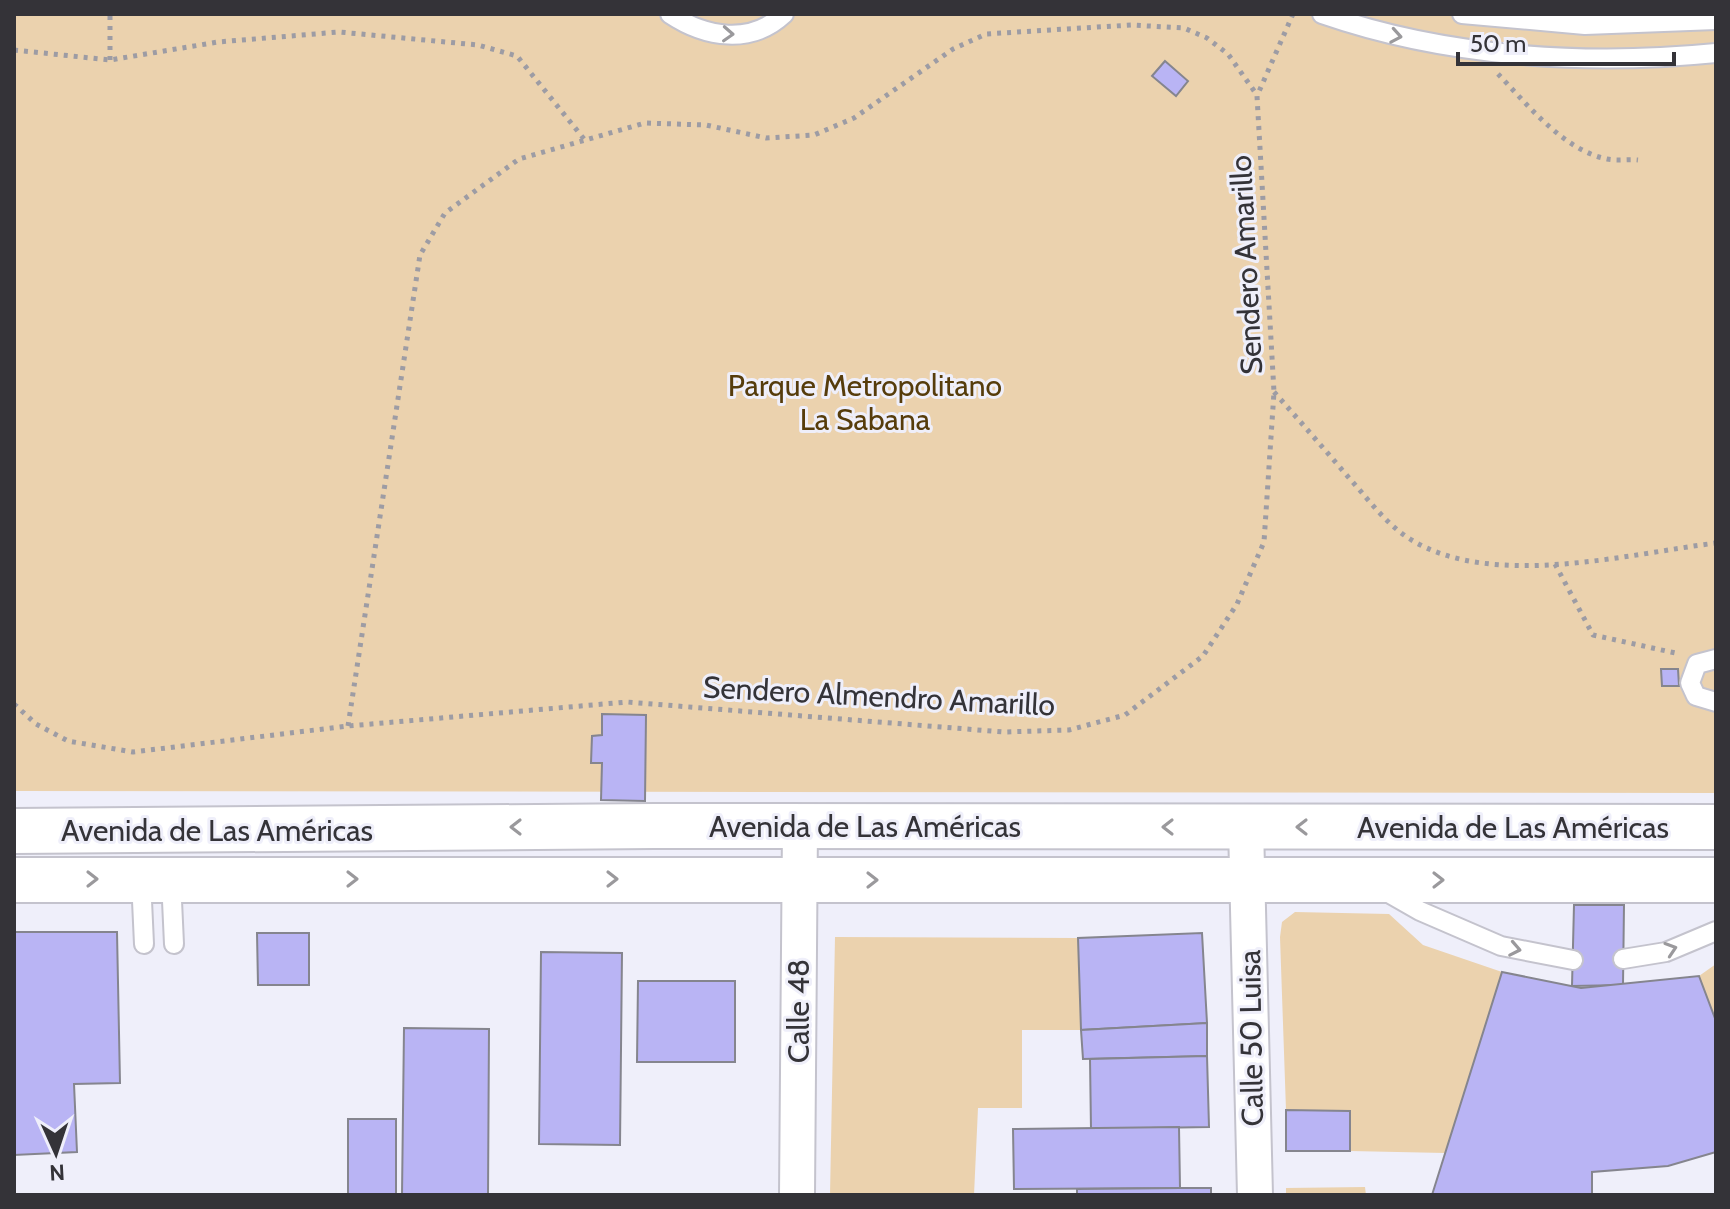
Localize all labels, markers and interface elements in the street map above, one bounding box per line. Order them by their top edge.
scale bar [1458,16,1674,66]
one-way arrow [722,25,735,42]
one-way arrow [1389,27,1403,44]
text: 50 m [1470,29,1526,58]
street label: Sendero Amarillo [1222,154,1270,376]
park label: Parque Metropolitano La Sabana [728,367,1002,438]
street label: Sendero Almendro Amarillo [702,668,1056,724]
street label: Avenida de Las Américas [709,808,1021,845]
street label: Avenida de Las Américas [1357,809,1669,846]
street label: Avenida de Las Américas [61,812,373,849]
one-way arrow [509,818,522,836]
one-way arrow [1161,818,1174,836]
one-way arrow [1295,818,1308,836]
one-way arrow [86,870,99,888]
one-way arrow [346,870,359,888]
one-way arrow [606,870,619,888]
one-way arrow [866,871,879,889]
one-way arrow [1432,872,1445,889]
one-way arrow [1508,940,1522,957]
one-way arrow [1663,942,1677,958]
street label: Calle 50 Luisa [1231,949,1271,1127]
street label: Calle 48 [780,959,817,1063]
north arrow [16,1113,96,1193]
text: N [49,1159,65,1186]

